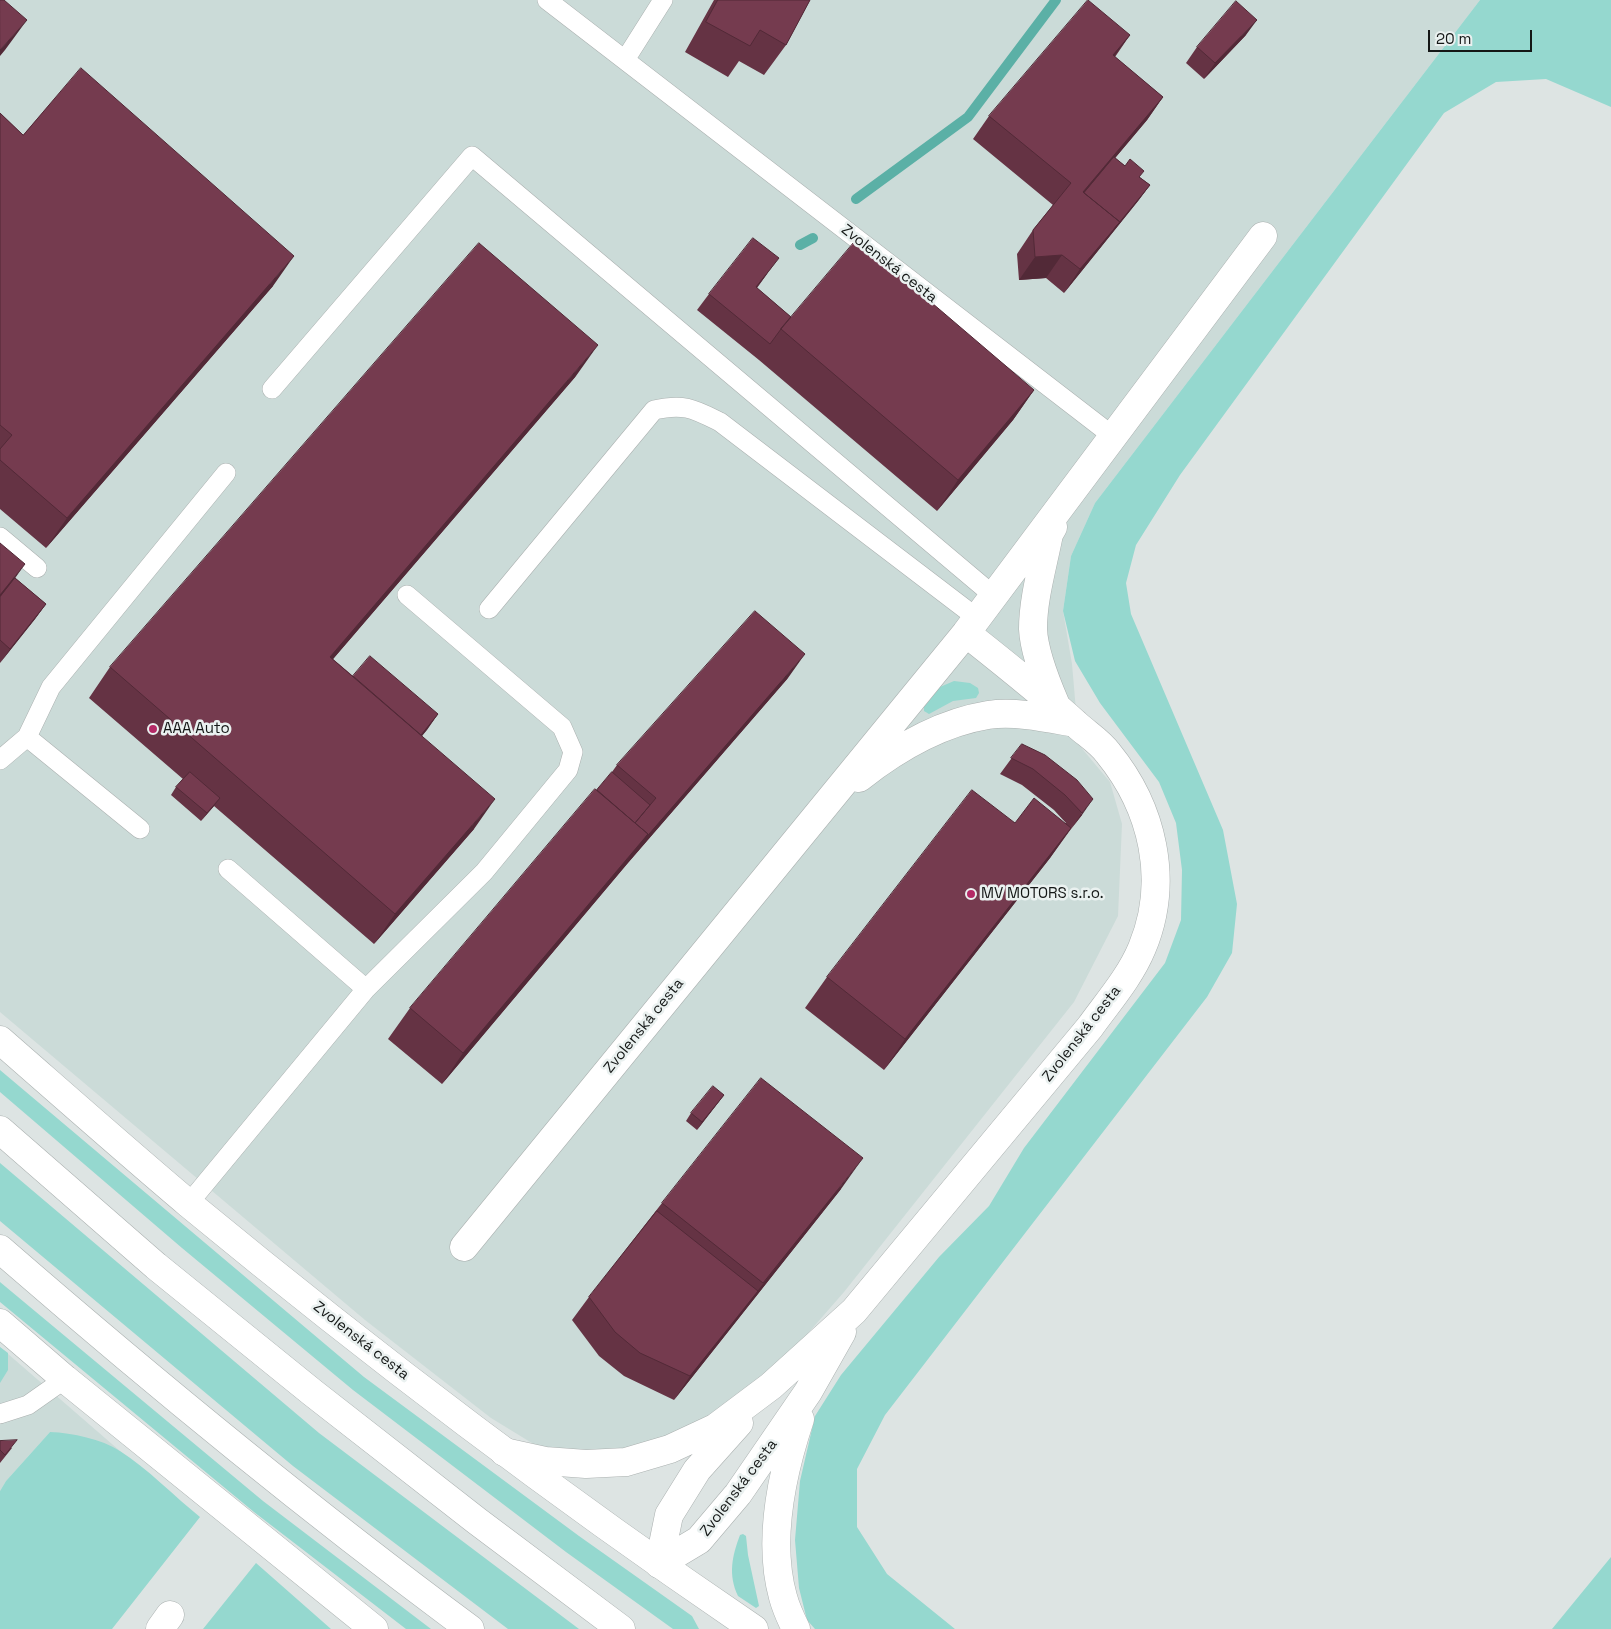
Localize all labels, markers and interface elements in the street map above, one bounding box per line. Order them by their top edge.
scale bar [1431,20,1535,52]
text: 20 m [1436,29,1471,48]
street label: Zvolenská cesta [838,221,940,307]
place label: AAA Auto [163,720,230,738]
marker: AAA Auto [147,723,159,735]
place label: MV MOTORS s.r.o. [981,885,1104,903]
marker: MV MOTORS s.r.o. [965,888,977,900]
street label: Zvolenská cesta [600,975,688,1077]
street label: Zvolenská cesta [1039,983,1125,1085]
street label: Zvolenská cesta [310,1298,412,1384]
street label: Zvolenská cesta [697,1436,781,1540]

